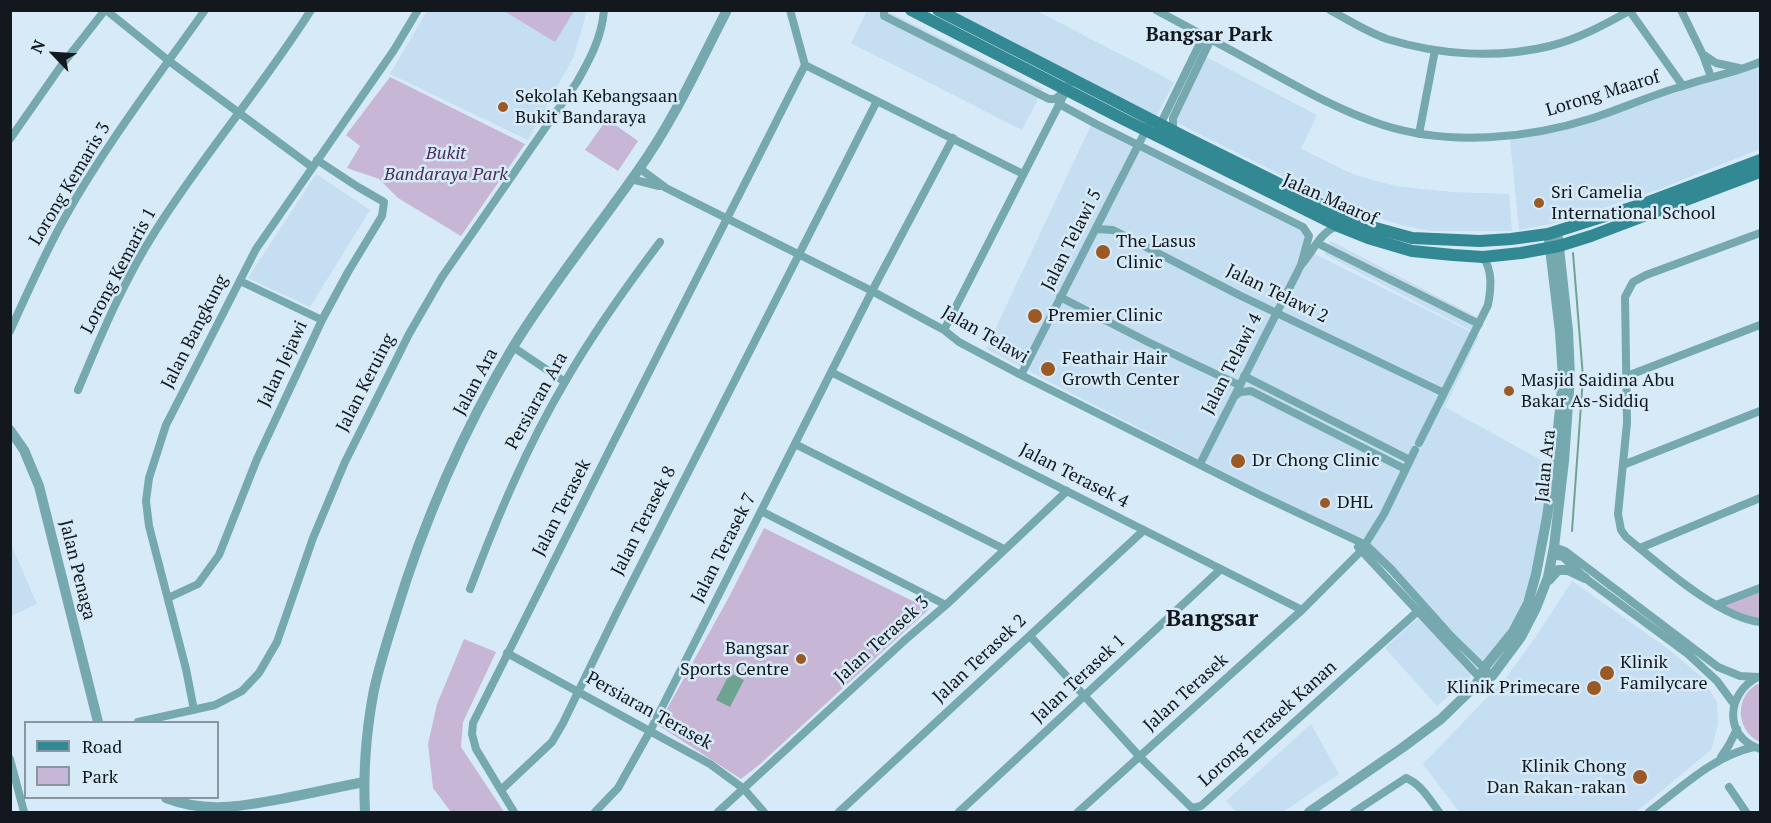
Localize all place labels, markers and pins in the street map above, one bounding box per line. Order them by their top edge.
place label: Sekolah Kebangsaan Bukit Bandaraya [515,86,678,128]
marker: Sekolah Kebangsaan Bukit Bandaraya [496,100,510,114]
place label: Sri Camelia International School [1551,182,1716,224]
marker: Sri Camelia International School [1532,196,1546,210]
place label: The Lasus Clinic [1116,231,1196,274]
marker: The Lasus Clinic [1094,243,1112,261]
place label: Premier Clinic [1048,305,1163,327]
marker: Premier Clinic [1026,307,1044,325]
place label: Feathair Hair Growth Center [1062,348,1179,391]
marker: Feathair Hair Growth Center [1039,360,1057,378]
place label: Masjid Saidina Abu Bakar As-Siddiq [1521,370,1675,412]
marker: Masjid Saidina Abu Bakar As-Siddiq [1502,384,1516,398]
place label: Dr Chong Clinic [1252,450,1380,472]
marker: Dr Chong Clinic [1229,452,1247,470]
place label: DHL [1337,492,1373,514]
marker: DHL [1318,496,1332,510]
place label: Bangsar Sports Centre [680,638,789,680]
marker: Bangsar Sports Centre [794,652,808,666]
place label: Klinik Familycare [1620,652,1707,694]
marker: Klinik Familycare [1598,664,1616,682]
place label: Klinik Primecare [1447,677,1580,699]
marker: Klinik Primecare [1585,679,1603,697]
place label: Klinik Chong Dan Rakan-rakan [1487,756,1626,798]
marker: Klinik Chong Dan Rakan-rakan [1631,768,1649,786]

